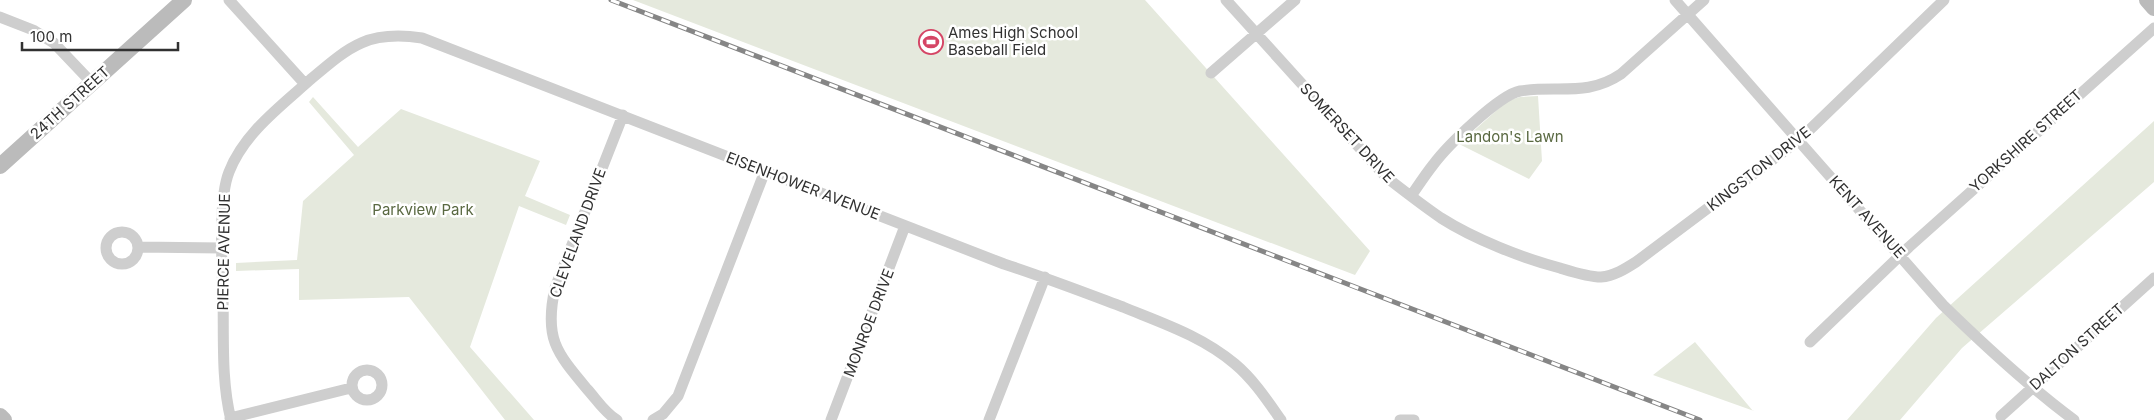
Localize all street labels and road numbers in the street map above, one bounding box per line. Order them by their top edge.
street label: 24TH STREET [26,62,113,143]
street label: SOMERSET DRIVE [1296,79,1399,187]
street label: YORKSHIRE STREET [1965,85,2086,196]
street label: KINGSTON DRIVE [1703,122,1814,215]
street label: EISENHOWER AVENUE [723,147,883,224]
street label: CLEVELAND DRIVE [545,165,610,300]
street label: KENT AVENUE [1825,171,1909,262]
street label: PIERCE AVENUE [213,194,234,310]
street label: MONROE DRIVE [839,266,898,380]
street label: DALTON STREET [2025,299,2128,394]

